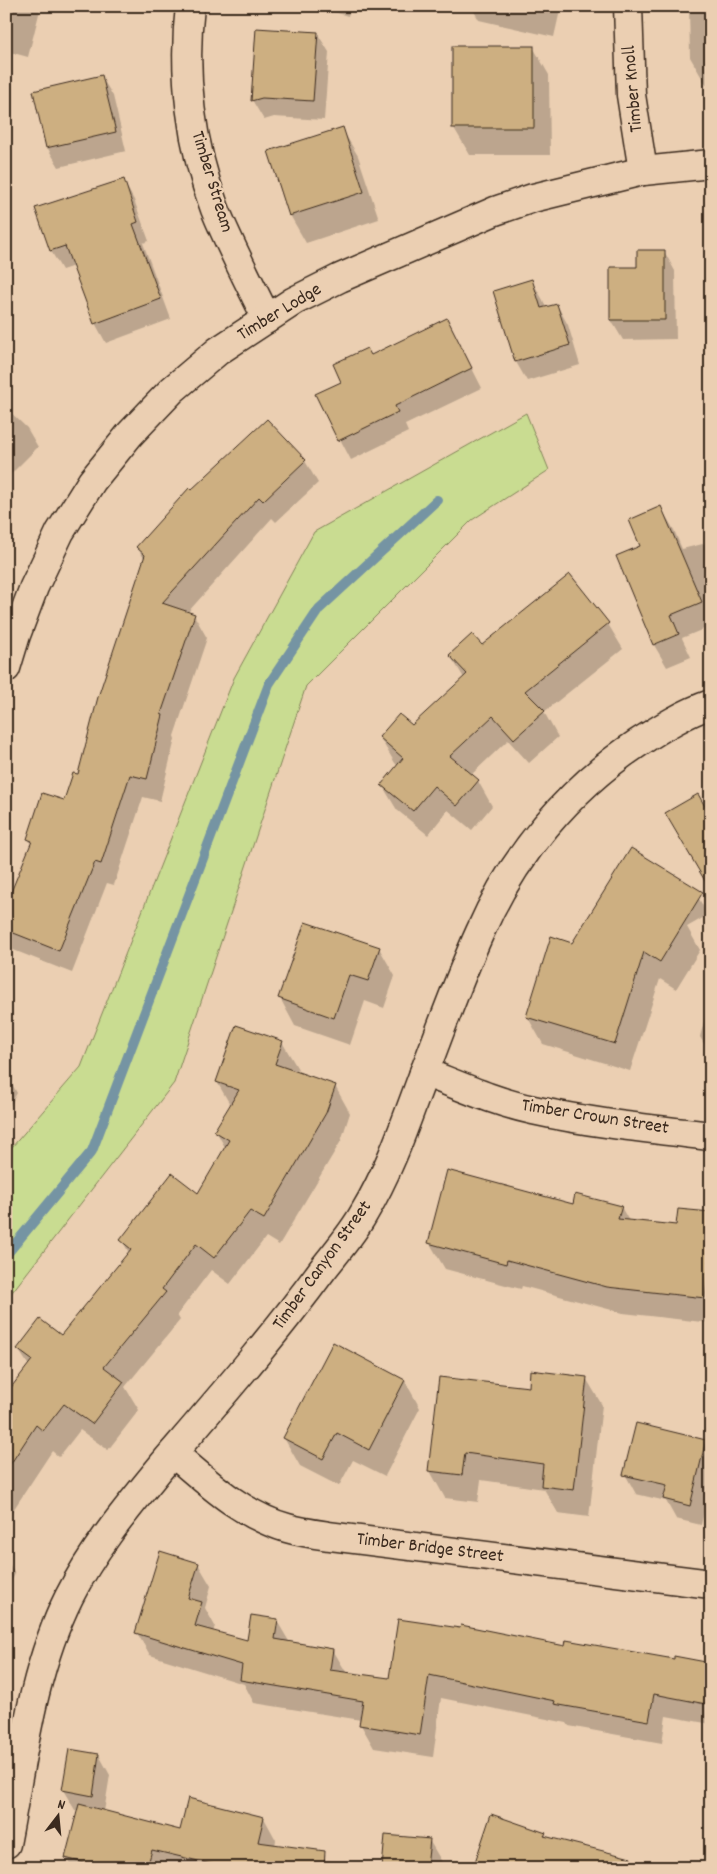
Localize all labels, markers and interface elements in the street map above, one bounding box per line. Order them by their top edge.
street label: Timber Knoll [617,44,651,134]
street label: Timber Stream [183,128,239,236]
street label: Timber Lodge [233,277,327,349]
street label: Timber Crown Street [520,1093,670,1143]
street label: Timber Canyon Street [267,1196,379,1336]
street label: Timber Bridge Street [355,1527,505,1571]
north arrow [32,1792,82,1842]
text: N [55,1795,67,1816]

